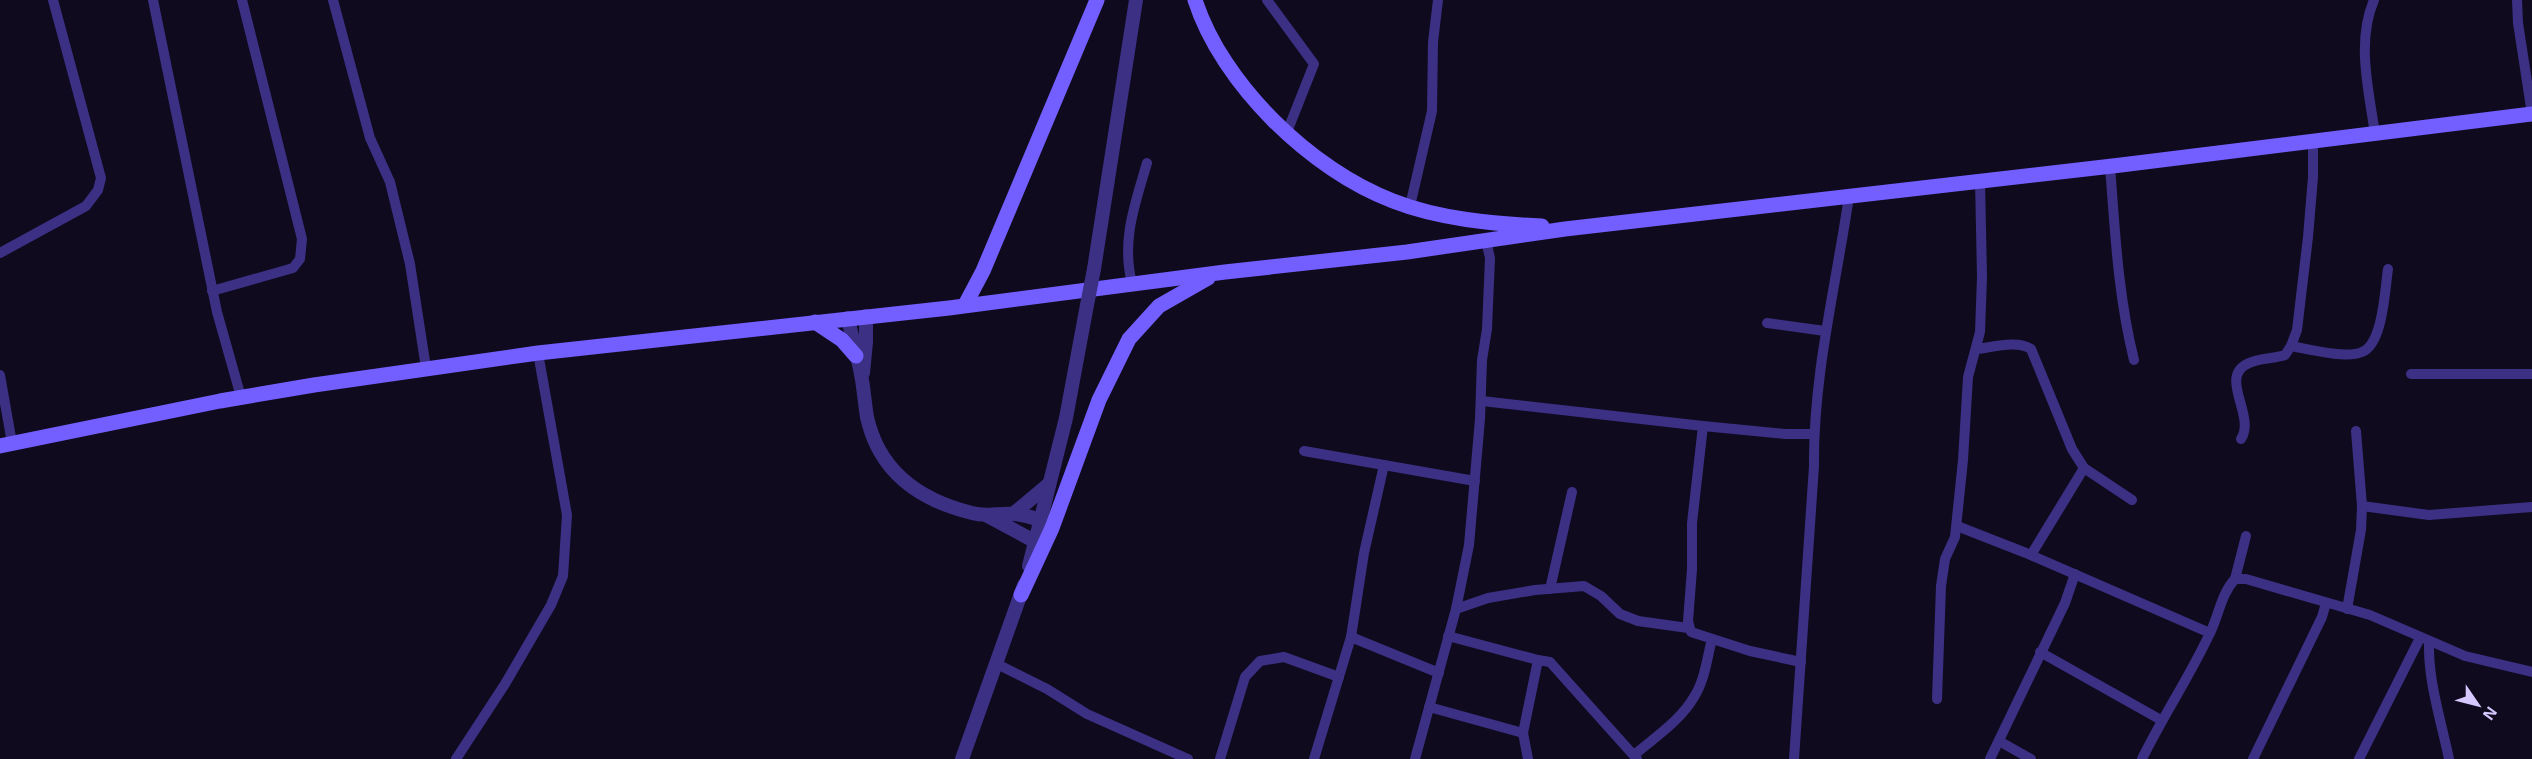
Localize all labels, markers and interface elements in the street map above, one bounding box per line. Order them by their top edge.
north arrow [2448,675,2508,735]
text: N [2480,704,2500,723]

